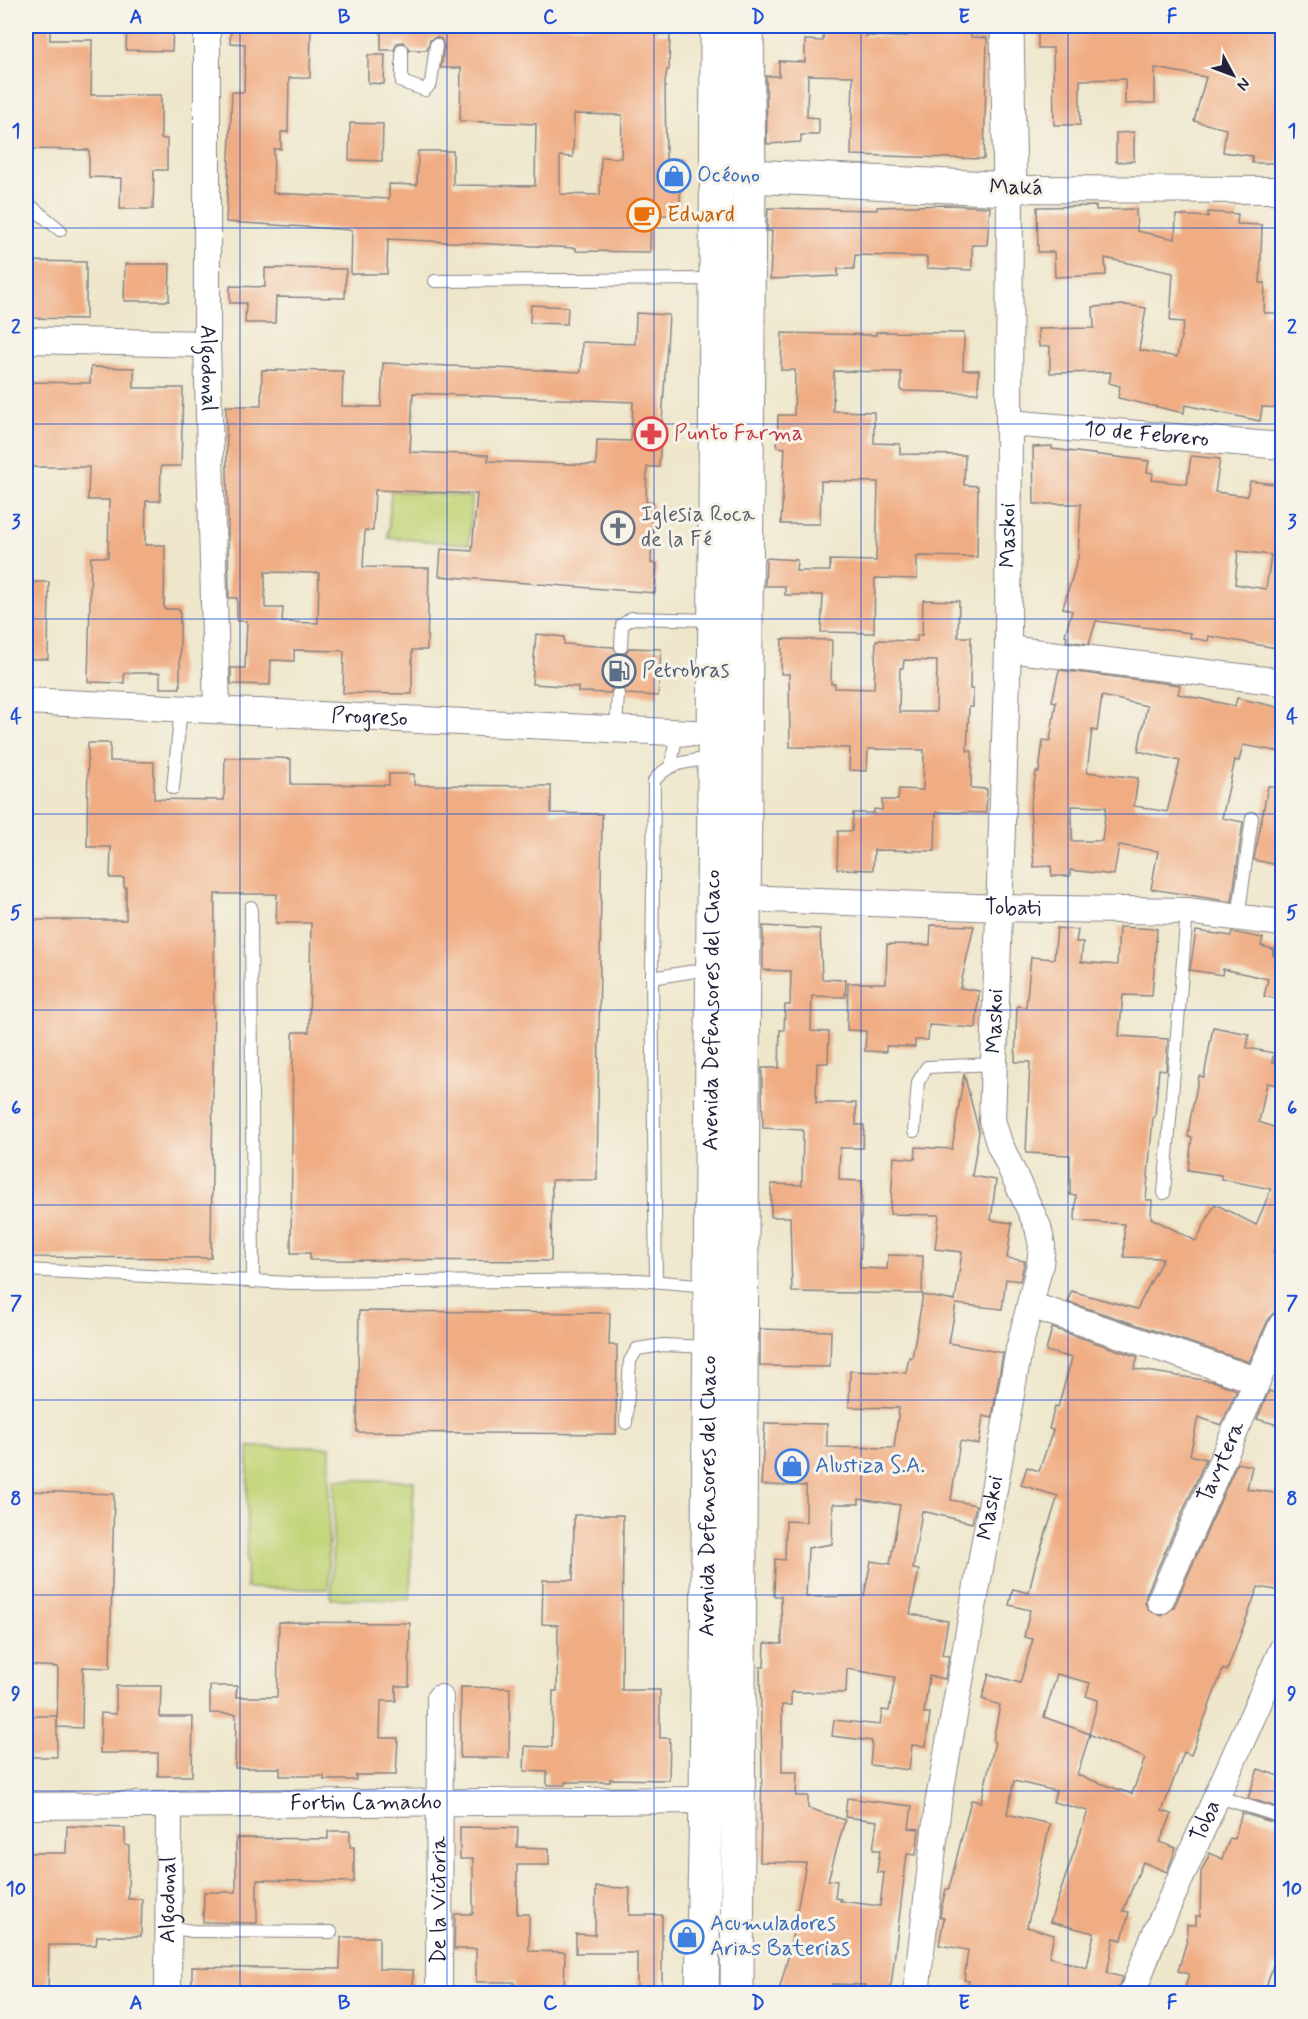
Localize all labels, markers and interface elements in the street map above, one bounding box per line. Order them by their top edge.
text: A [129,4,143,31]
text: B [338,4,351,31]
text: C [543,4,558,31]
text: D [751,4,765,31]
text: E [958,4,970,31]
text: F [1167,4,1178,31]
north arrow [1203,45,1263,105]
text: N [1232,73,1255,95]
text: 1 [12,118,20,145]
text: 1 [1288,118,1296,145]
shop icon: Océono [656,158,692,194]
place label: Océono [697,162,760,190]
street label: Maká [989,174,1043,202]
cafe icon: Edward [626,197,662,233]
place label: Edward [667,201,735,229]
text: 2 [11,314,21,341]
text: 2 [1287,314,1297,341]
street label: Algodonal [190,325,223,412]
street label: 10 de Febrero [1083,415,1210,454]
pharmacy icon: Punto Farma [633,416,669,452]
place label: Punto Farma [674,420,803,448]
place label: Iglesia Roca de la Fé [641,501,756,554]
street label: Maskoi [994,503,1023,568]
text: 3 [11,509,21,536]
text: 3 [1287,509,1297,536]
church icon: Iglesia Roca de la Fé [600,510,636,546]
fuel station icon: Petrobras [601,653,637,689]
place label: Petrobras [642,657,730,685]
street label: Progreso [331,702,409,733]
text: 4 [10,704,22,731]
text: 4 [1286,704,1298,731]
street label: Avenida Defensores del Chaco [697,869,727,1151]
street label: Tobati [984,893,1041,923]
text: 5 [10,900,22,927]
text: 5 [1286,900,1298,927]
street label: Maskoi [980,988,1010,1054]
text: 6 [11,1095,21,1122]
text: 6 [1287,1095,1297,1122]
text: 7 [10,1290,22,1317]
text: 7 [1286,1290,1298,1317]
street label: Avenida Defensores del Chaco [693,1355,724,1637]
street label: Tavytera [1191,1416,1252,1507]
shop icon: Alustiza S.A. [774,1448,810,1484]
place label: Alustiza S.A. [815,1452,925,1480]
street label: Maskoi [971,1474,1010,1542]
text: 8 [10,1486,22,1513]
text: 8 [1286,1486,1298,1513]
text: 9 [11,1681,21,1708]
text: 9 [1287,1681,1297,1708]
street label: Fortin Camacho [290,1788,442,1818]
street label: Toba [1184,1796,1227,1847]
street label: De la Victoria [425,1835,454,1964]
street label: Algodonal [154,1857,185,1943]
text: 10 [6,1876,26,1903]
text: 10 [1282,1876,1302,1903]
place label: Acumuladores Arias Baterias [710,1910,850,1963]
shop icon: Acumuladores Arias Baterias [669,1919,705,1955]
text: A [129,1990,143,2017]
text: B [338,1990,351,2017]
text: C [543,1990,558,2017]
text: D [751,1990,765,2017]
text: E [958,1990,970,2017]
text: F [1167,1990,1178,2017]

